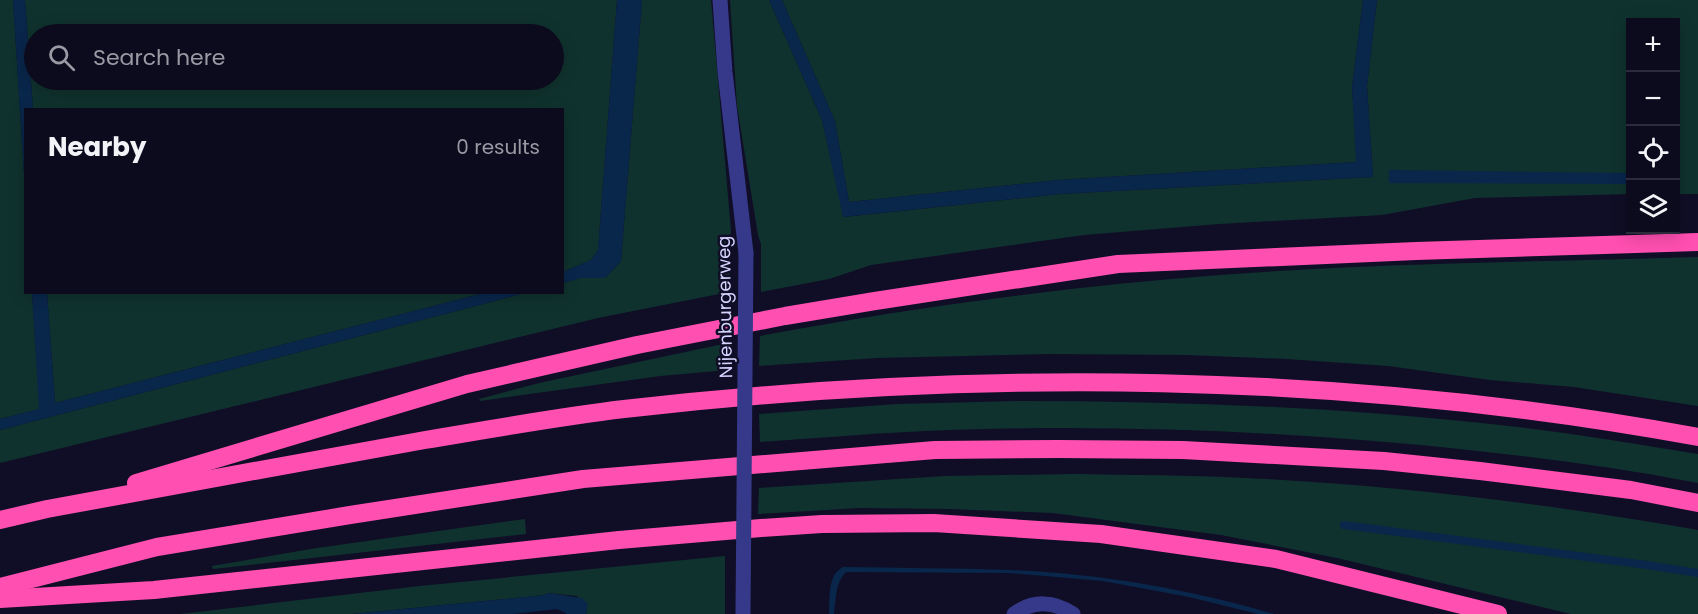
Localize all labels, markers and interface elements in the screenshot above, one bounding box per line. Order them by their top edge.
map controls [1626,18,1680,234]
button: + [1626,18,1680,72]
search box [24,24,564,90]
icon: search [45,41,78,74]
text: Search here [93,42,226,73]
button: − [1626,72,1680,126]
button: locate [1626,126,1680,180]
text: Nearby [48,129,146,165]
text: 0 results [456,133,540,161]
button: layers [1626,180,1680,234]
street label: Nijenburgerweg [711,235,738,379]

